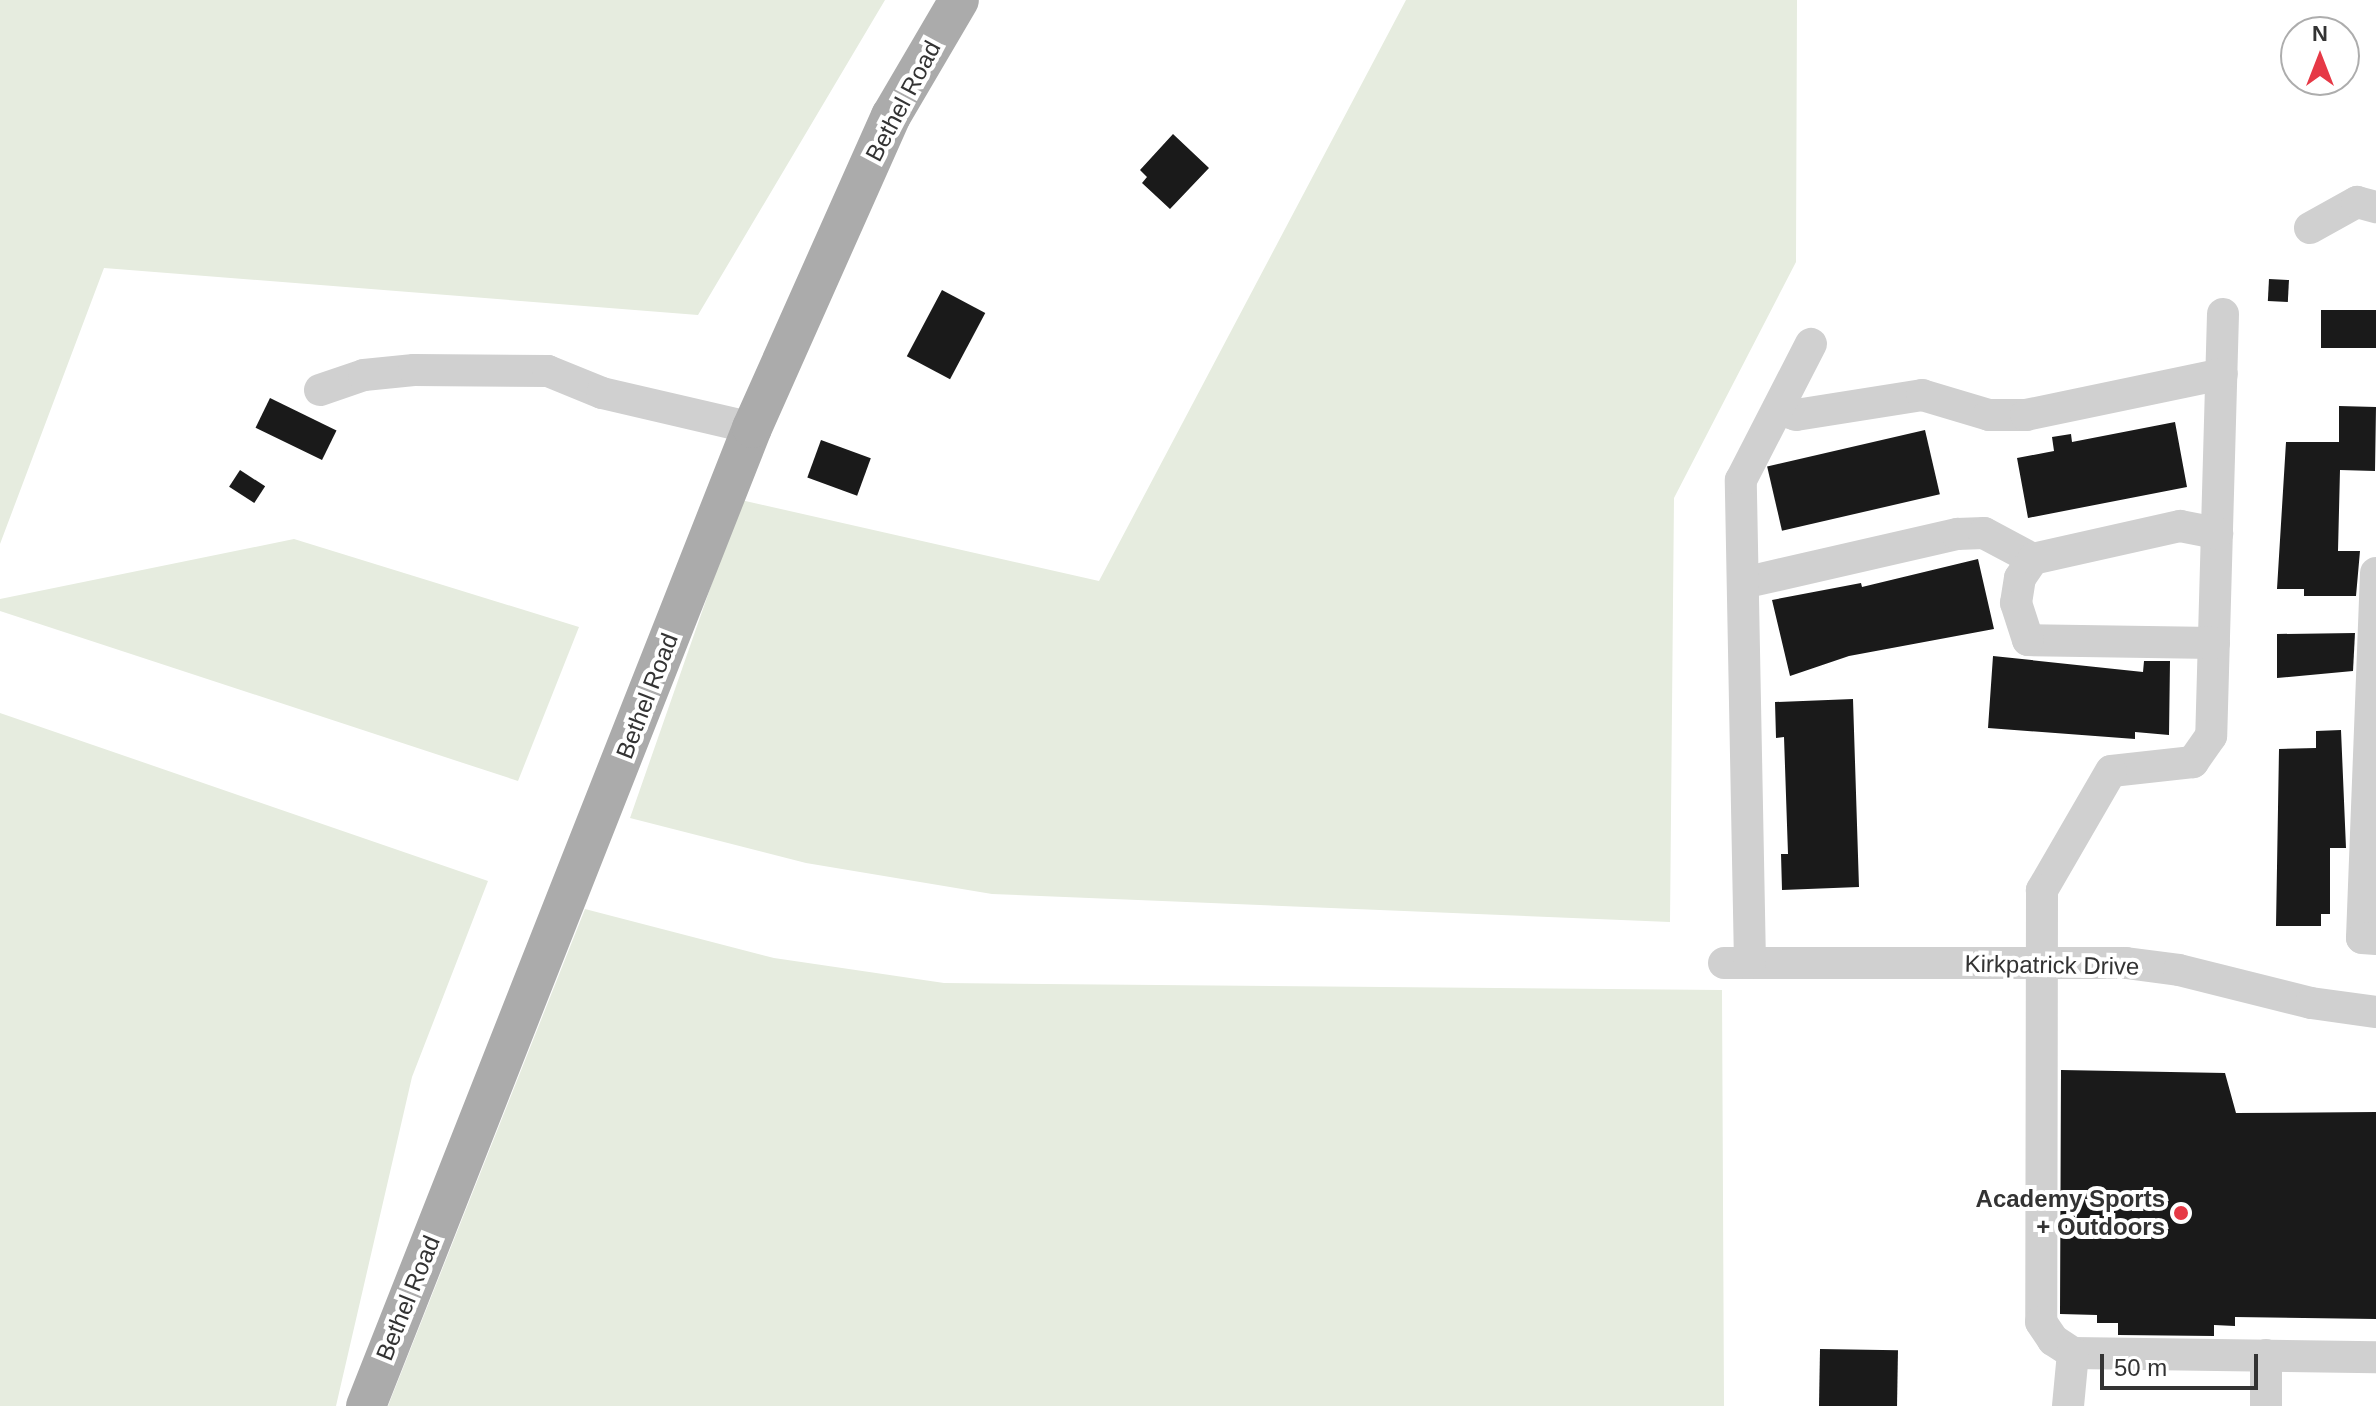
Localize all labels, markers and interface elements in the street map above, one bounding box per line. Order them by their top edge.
north arrow [2280,16,2360,96]
text: N [2312,21,2328,46]
street label: Bethel Road [859,36,947,166]
street label: Bethel Road [610,629,684,763]
street label: Kirkpatrick Drive [1964,949,2140,981]
place label: Academy Sports + Outdoors [1976,1185,2165,1241]
marker: Academy Sports + Outdoors [2172,1204,2190,1222]
street label: Bethel Road [370,1231,446,1365]
scale bar [2104,1338,2262,1388]
text: 50 m [2114,1354,2167,1381]

